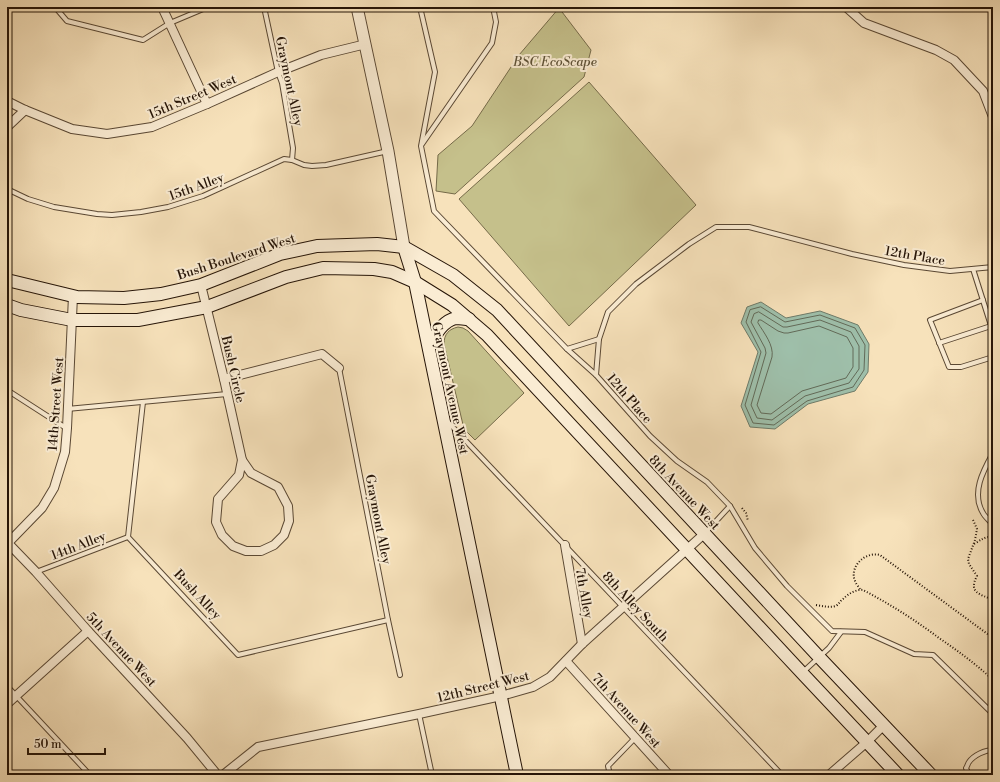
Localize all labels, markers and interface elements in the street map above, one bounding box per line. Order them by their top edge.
street label: Graymont Alley [272,35,306,128]
park label: BSC EcoScape [512,54,597,70]
street label: 15th Street West [146,71,239,123]
street label: 15th Alley [167,169,227,204]
street label: Bush Boulevard West [174,230,298,284]
street label: 12th Place [883,243,947,269]
street label: Graymont Avenue West [428,320,472,456]
street label: Bush Circle [217,333,249,405]
street label: 14th Street West [45,356,67,451]
street label: 12th Place [603,370,656,427]
street label: 8th Avenue West [645,452,723,534]
street label: Graymont Alley [361,473,395,566]
street label: 14th Alley [49,528,109,564]
street label: Bush Alley [170,566,225,623]
street label: 7th Alley [572,567,596,620]
street label: 8th Alley South [599,568,672,645]
street label: 5th Avenue West [83,609,160,690]
street label: 12th Street West [436,668,531,706]
street label: 7th Avenue West [588,670,664,752]
scale bar [28,730,105,756]
text: 50 m [34,737,62,752]

